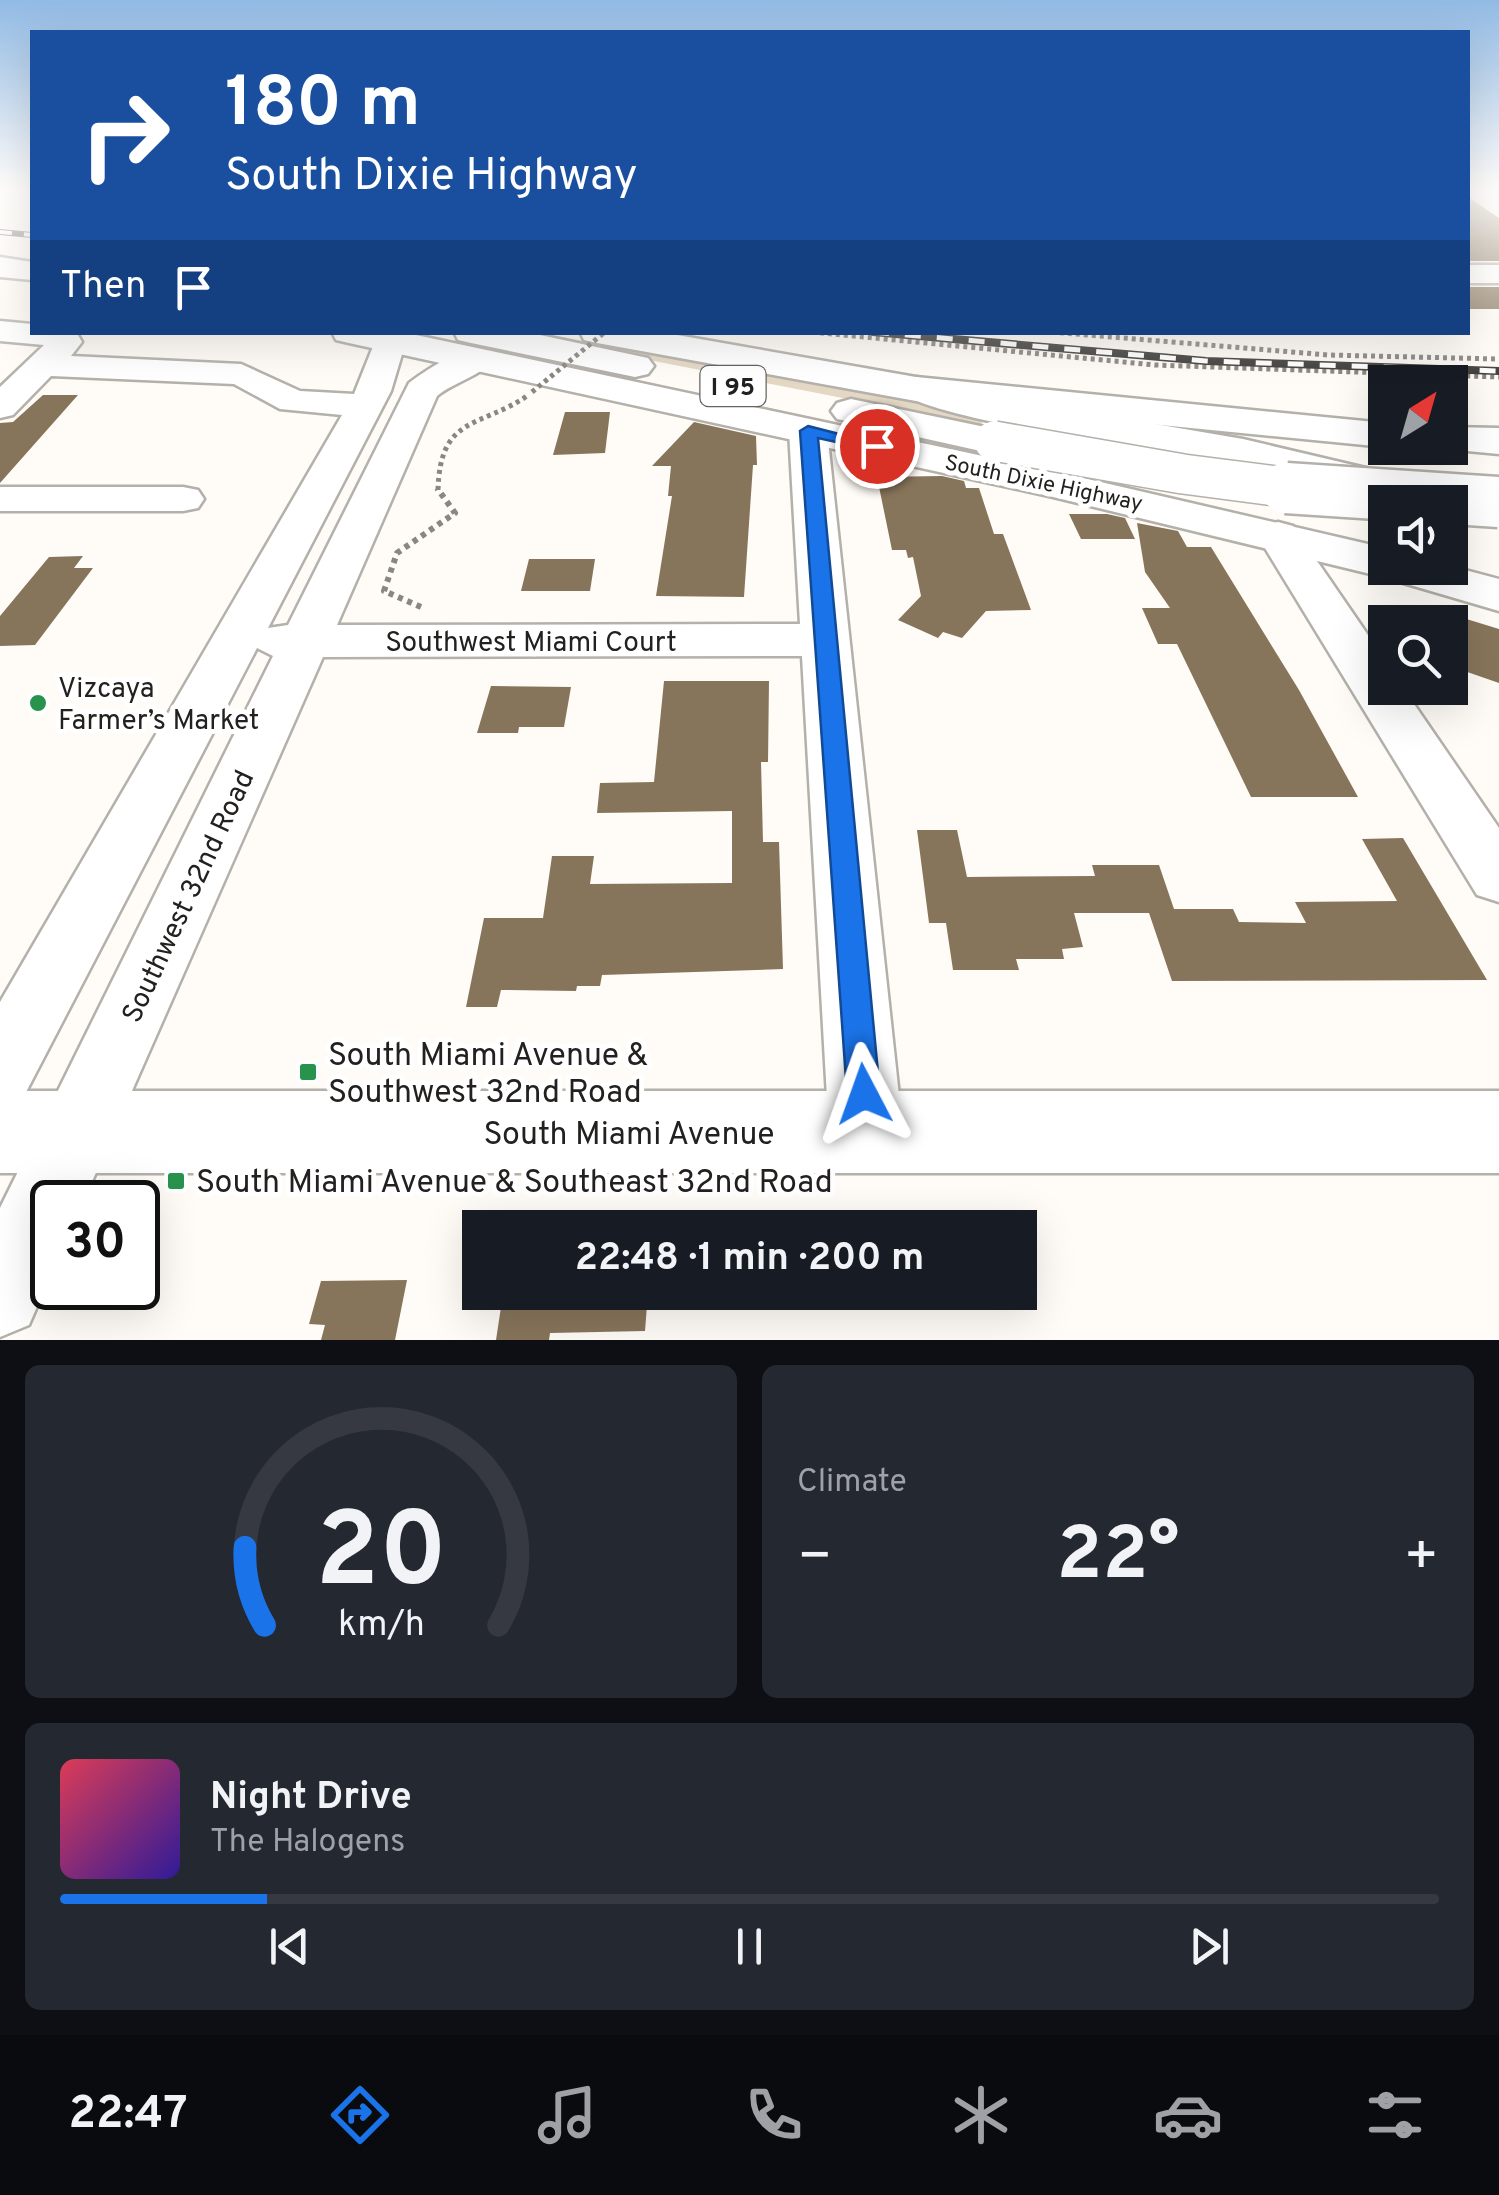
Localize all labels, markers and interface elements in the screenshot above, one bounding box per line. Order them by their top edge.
text: 180 m [225,62,421,151]
icon: right [60,70,190,200]
text: South Dixie Highway [225,149,637,206]
icon: arrive [166,260,221,315]
text: Then [60,263,146,312]
north arrow [1368,365,1468,465]
map controls [1368,365,1468,705]
road number: I 95 [700,366,766,406]
pin [835,404,920,489]
icon: arrive [850,419,905,474]
street label: South Dixie Highway [942,450,1145,519]
button: sound [1368,485,1468,585]
button: search [1368,605,1468,705]
street label: Southwest Miami Court [385,626,677,662]
place label: Vizcaya Farmer’s Market [58,672,259,740]
marker: Vizcaya Farmer’s Market [27,692,49,714]
street label: Southwest 32nd Road [115,765,264,1029]
place label: South Miami Avenue & Southwest 32nd Road [328,1037,648,1114]
position arrow [812,1042,916,1146]
marker: South Miami Avenue & Southwest 32nd Road [297,1061,319,1083]
street label: South Miami Avenue [483,1116,775,1156]
place label: South Miami Avenue & Southeast 32nd Road [196,1164,833,1204]
marker: South Miami Avenue & Southeast 32nd Road [165,1170,187,1192]
speed limit sign: 30 [30,1180,160,1310]
text: 22:48 · 1 min · 200 m [575,1235,924,1284]
text: Climate [797,1463,907,1503]
text: 20 [315,1491,447,1623]
text: 22° [1057,1511,1179,1606]
text: − [797,1524,832,1594]
text: + [1404,1524,1439,1594]
text: km/h [338,1603,424,1649]
text: Night Drive [210,1774,412,1823]
text: The Halogens [210,1823,405,1863]
icon: previous [262,1919,317,1974]
icon: pause [722,1919,777,1974]
icon: next [1182,1919,1237,1974]
icon: directions [325,2080,395,2150]
icon: music [532,2080,602,2150]
icon: phone [739,2080,809,2150]
icon: climate [946,2080,1016,2150]
icon: car [1153,2080,1223,2150]
icon: filters [1360,2080,1430,2150]
text: 22:47 [69,2087,188,2144]

